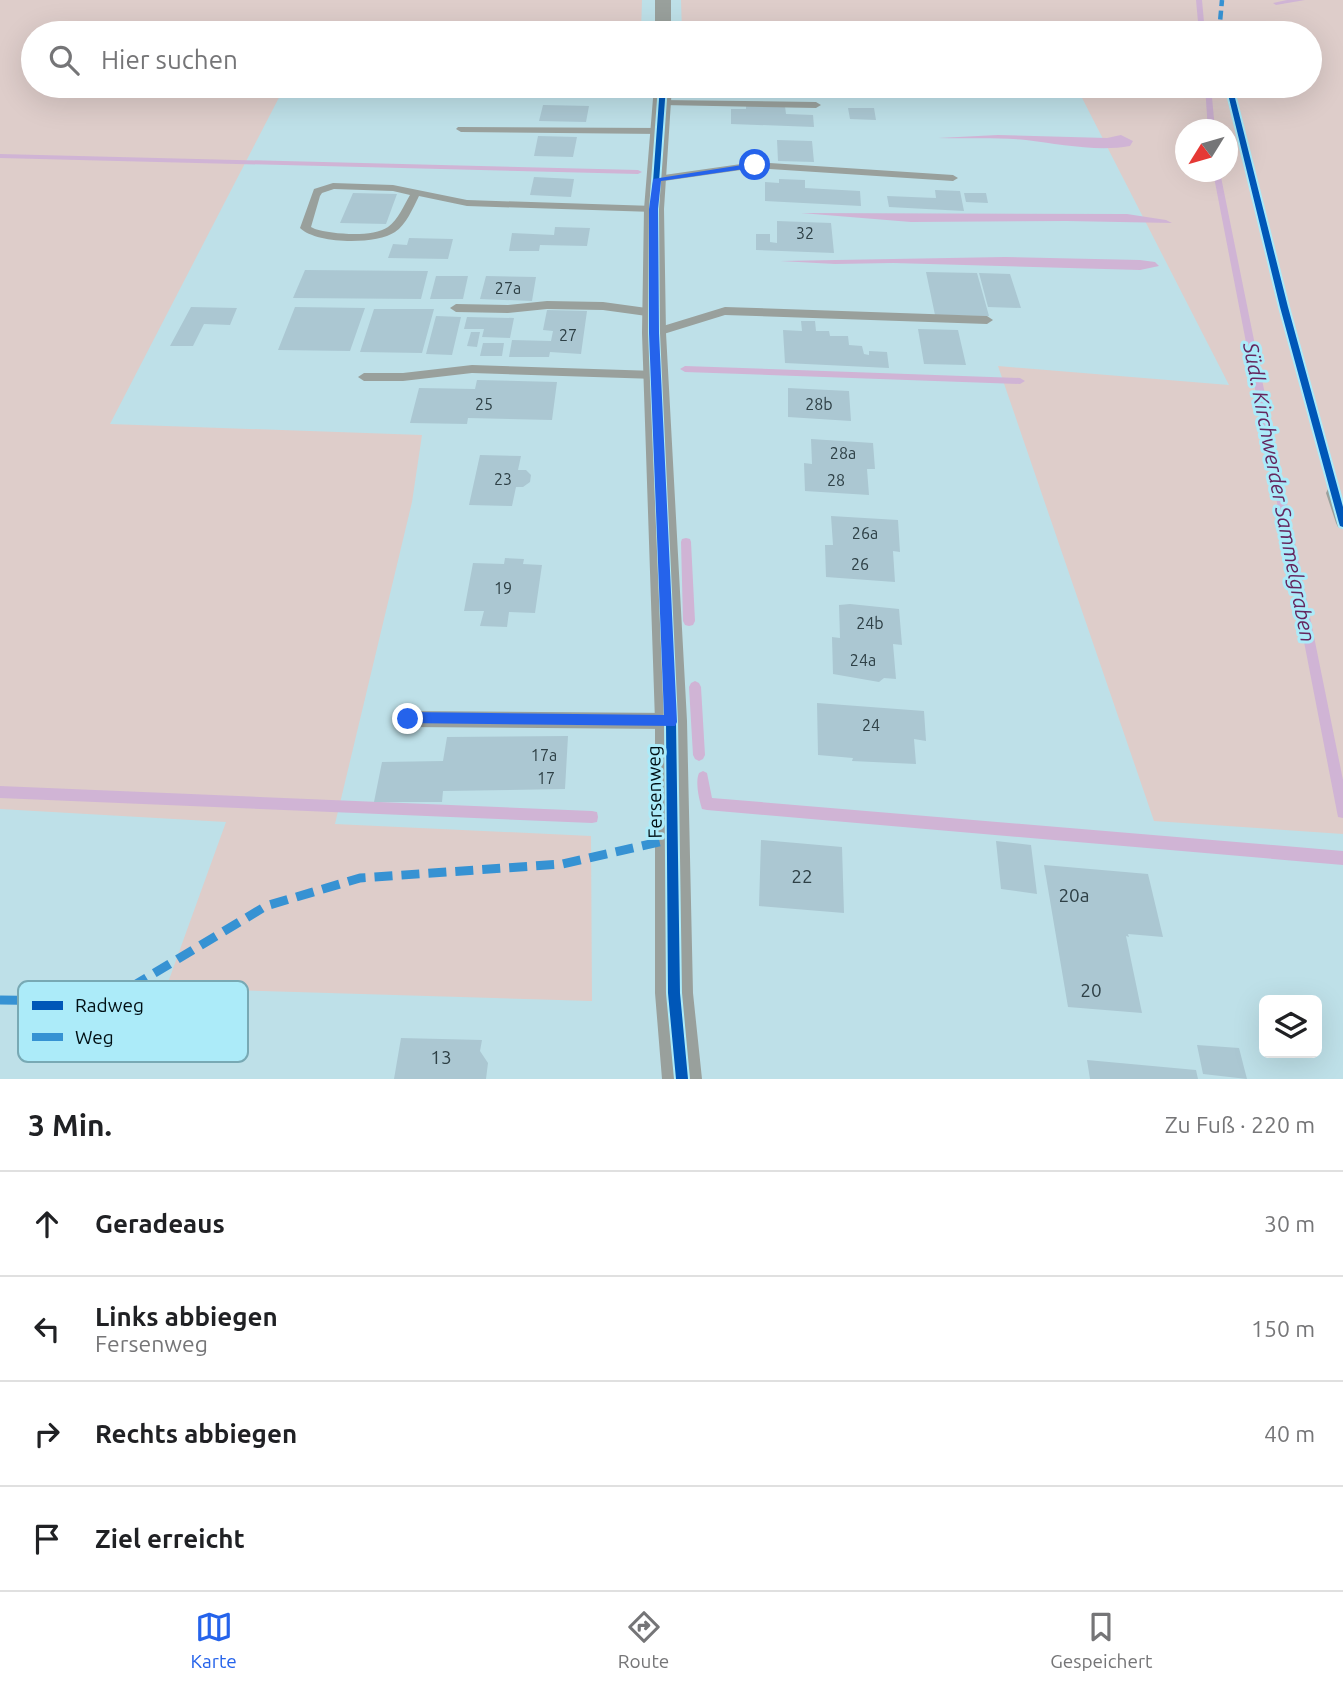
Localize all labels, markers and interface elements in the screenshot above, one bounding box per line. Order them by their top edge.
search box [21,21,1322,98]
icon: search [45,41,83,79]
text: Hier suchen [101,45,238,74]
north arrow [1175,119,1238,182]
route start [739,149,770,180]
house number: 32 [796,224,814,242]
house number: 27a [495,279,521,297]
house number: 27 [559,326,577,344]
water label: Südl. Kirchwerder Sammelgraben [1239,339,1321,644]
house number: 25 [475,395,493,413]
house number: 28b [805,395,833,413]
house number: 28a [830,444,856,462]
house number: 23 [494,470,512,488]
house number: 28 [827,471,845,489]
house number: 26a [852,524,878,542]
house number: 26 [851,555,869,573]
house number: 19 [494,579,512,597]
house number: 24b [856,614,884,632]
house number: 24a [850,651,876,669]
route end [392,703,423,734]
house number: 24 [862,716,880,734]
street label: Fersenweg [642,745,666,839]
house number: 17a [531,746,557,764]
house number: 17 [537,769,555,787]
house number: 22 [791,865,813,887]
house number: 20a [1058,884,1090,906]
house number: 20 [1080,979,1102,1001]
legend [18,981,248,1062]
text: Radweg [75,994,144,1016]
map controls [1259,995,1322,1058]
button: layers [1259,995,1322,1058]
text: Weg [75,1026,114,1048]
house number: 13 [430,1046,452,1068]
text: 3 Min. [28,1108,112,1142]
text: Zu Fuß · 220 m [1165,1112,1315,1137]
icon: ahead [28,1205,66,1243]
text: Geradeaus [95,1209,225,1238]
text: 30 m [1264,1211,1315,1236]
text: Links abbiegen [95,1302,278,1331]
icon: left [28,1310,66,1348]
text: 150 m [1251,1316,1315,1341]
text: Fersenweg [95,1331,208,1356]
icon: right [28,1415,66,1453]
text: Rechts abbiegen [95,1419,297,1448]
text: 40 m [1264,1421,1315,1446]
icon: arrive [28,1520,66,1558]
text: Ziel erreicht [95,1524,245,1553]
tab: Karte [190,1608,237,1672]
tab: Route [618,1608,669,1672]
tab: Gespeichert [1050,1608,1153,1672]

